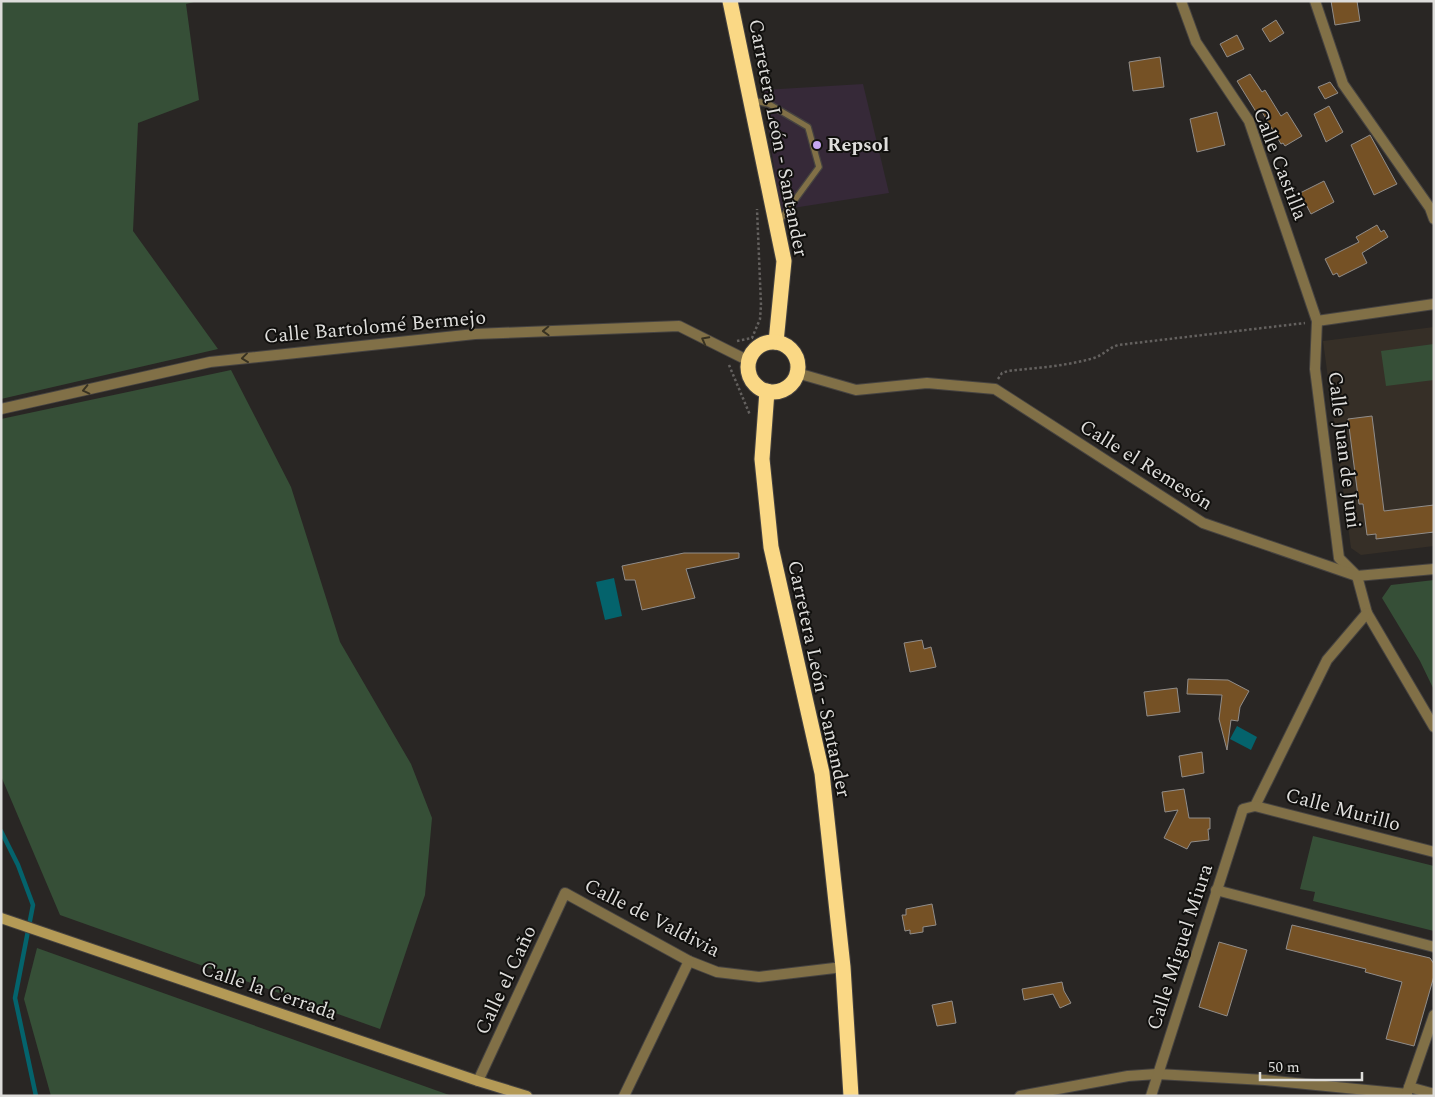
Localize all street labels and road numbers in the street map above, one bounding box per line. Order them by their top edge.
street label: Carretera León - Santander [740,17,816,259]
street label: Calle Castilla [1245,103,1315,225]
street label: Calle Bartolomé Bermejo [263,302,487,352]
street label: Calle Juan de Juni [1319,370,1369,530]
street label: Calle el Remesón [1074,412,1218,518]
street label: Carretera León - Santander [779,558,859,800]
street label: Calle Murillo [1282,780,1404,840]
street label: Calle Miguel Miura [1139,860,1221,1034]
street label: Calle de Valdivia [579,871,725,965]
street label: Calle el Caño [467,920,545,1040]
street label: Calle la Cerrada [197,954,341,1028]

